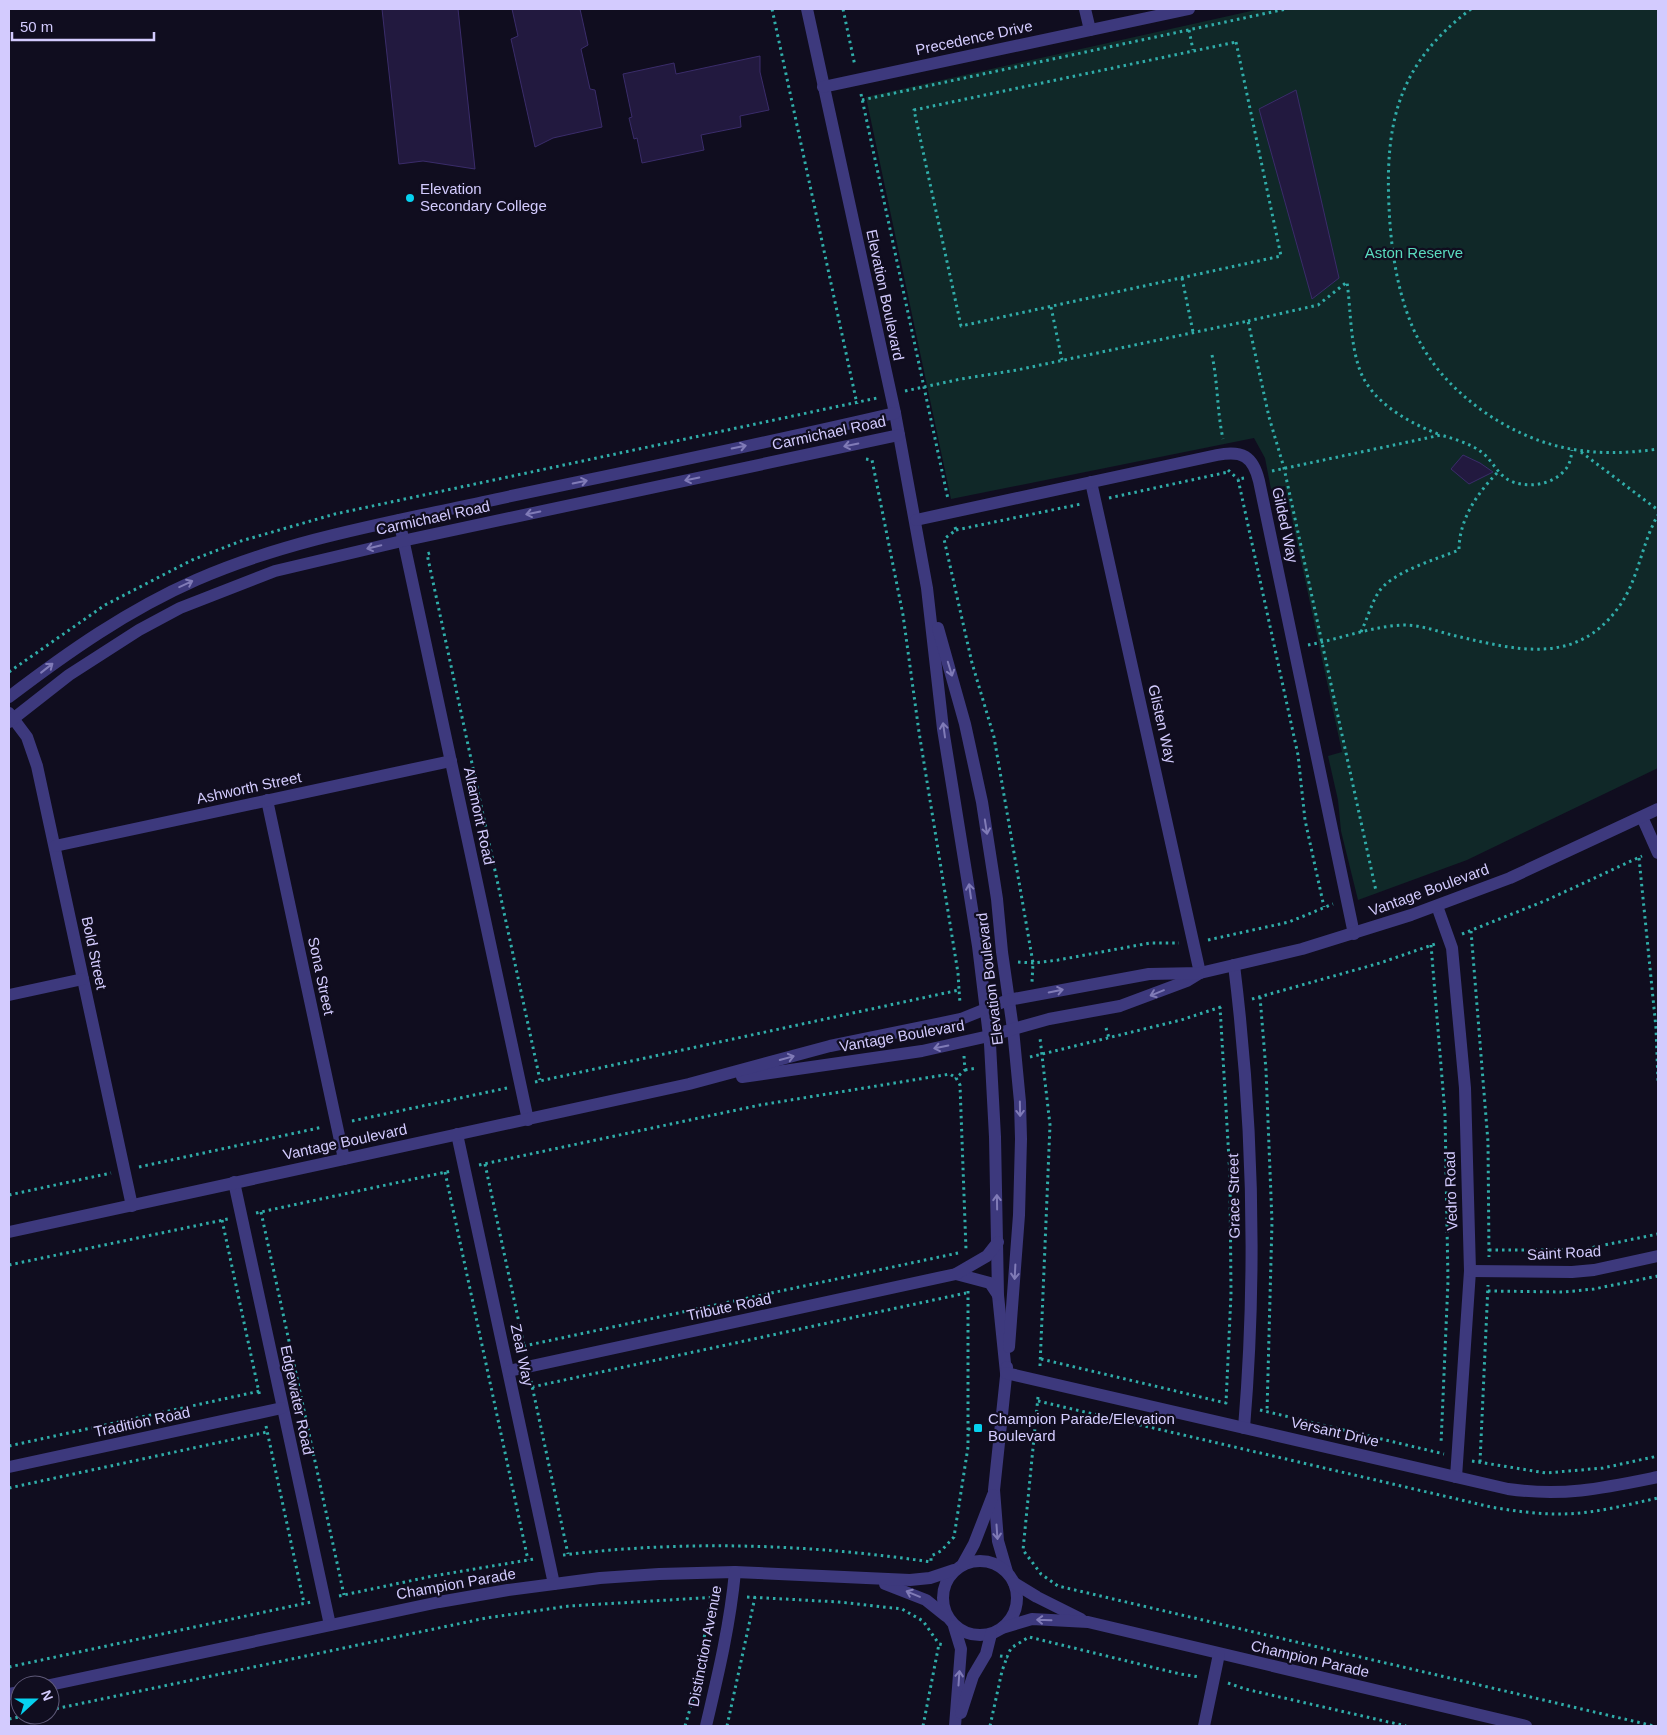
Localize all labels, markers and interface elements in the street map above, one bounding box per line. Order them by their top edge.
scale bar [12,10,155,42]
street label: Precedence Drive [914,17,1034,58]
text: 50 m [20,18,53,35]
place label: Elevation Secondary College [420,180,547,214]
marker: Elevation Secondary College [404,192,416,204]
street label: Elevation Boulevard [863,228,908,362]
park label: Aston Reserve [1365,244,1463,261]
street label: Carmichael Road [770,412,887,453]
one-way arrow [844,441,860,450]
one-way arrow [730,442,746,452]
one-way arrow [685,474,701,484]
one-way arrow [571,476,587,486]
street label: Gilded Way [1269,485,1302,565]
street label: Carmichael Road [374,497,491,538]
one-way arrow [526,509,542,518]
one-way arrow [367,543,383,552]
one-way arrow [178,579,193,589]
one-way arrow [945,661,955,677]
one-way arrow [40,662,53,673]
street label: Glisten Way [1145,683,1180,765]
one-way arrow [939,723,949,739]
street label: Altamont Road [461,766,498,866]
street label: Ashworth Street [195,768,304,807]
one-way arrow [981,819,991,835]
street label: Vantage Boulevard [1366,860,1491,919]
one-way arrow [964,883,974,899]
street label: Elevation Boulevard [973,912,1006,1046]
street label: Bold Street [78,915,111,992]
street label: Sona Street [305,935,338,1017]
one-way arrow [1048,985,1064,995]
one-way arrow [1149,990,1164,999]
street label: Vantage Boulevard [838,1016,966,1055]
one-way arrow [933,1042,949,1052]
one-way arrow [778,1053,794,1062]
one-way arrow [1015,1101,1025,1117]
street label: Vantage Boulevard [281,1120,409,1163]
street label: Vedro Road [1441,1151,1460,1231]
street label: Grace Street [1224,1153,1243,1239]
one-way arrow [992,1195,1002,1211]
street label: Saint Road [1526,1242,1601,1263]
one-way arrow [1011,1263,1020,1279]
street label: Tribute Road [685,1289,773,1324]
street label: Zeal Way [508,1322,537,1388]
street label: Edgewater Road [278,1343,317,1456]
street label: Tradition Road [92,1403,192,1440]
place label: Champion Parade/Elevation Boulevard [988,1410,1175,1444]
street label: Versant Drive [1289,1413,1381,1450]
marker: Champion Parade/Elevation Boulevard [972,1422,984,1434]
one-way arrow [993,1523,1002,1539]
street label: Champion Parade [395,1565,517,1602]
street label: Distinction Avenue [684,1584,725,1708]
one-way arrow [906,1589,921,1599]
one-way arrow [1037,1615,1053,1624]
street label: Champion Parade [1249,1637,1371,1680]
one-way arrow [955,1670,964,1686]
north arrow [10,1675,60,1725]
text: N [38,1688,56,1703]

